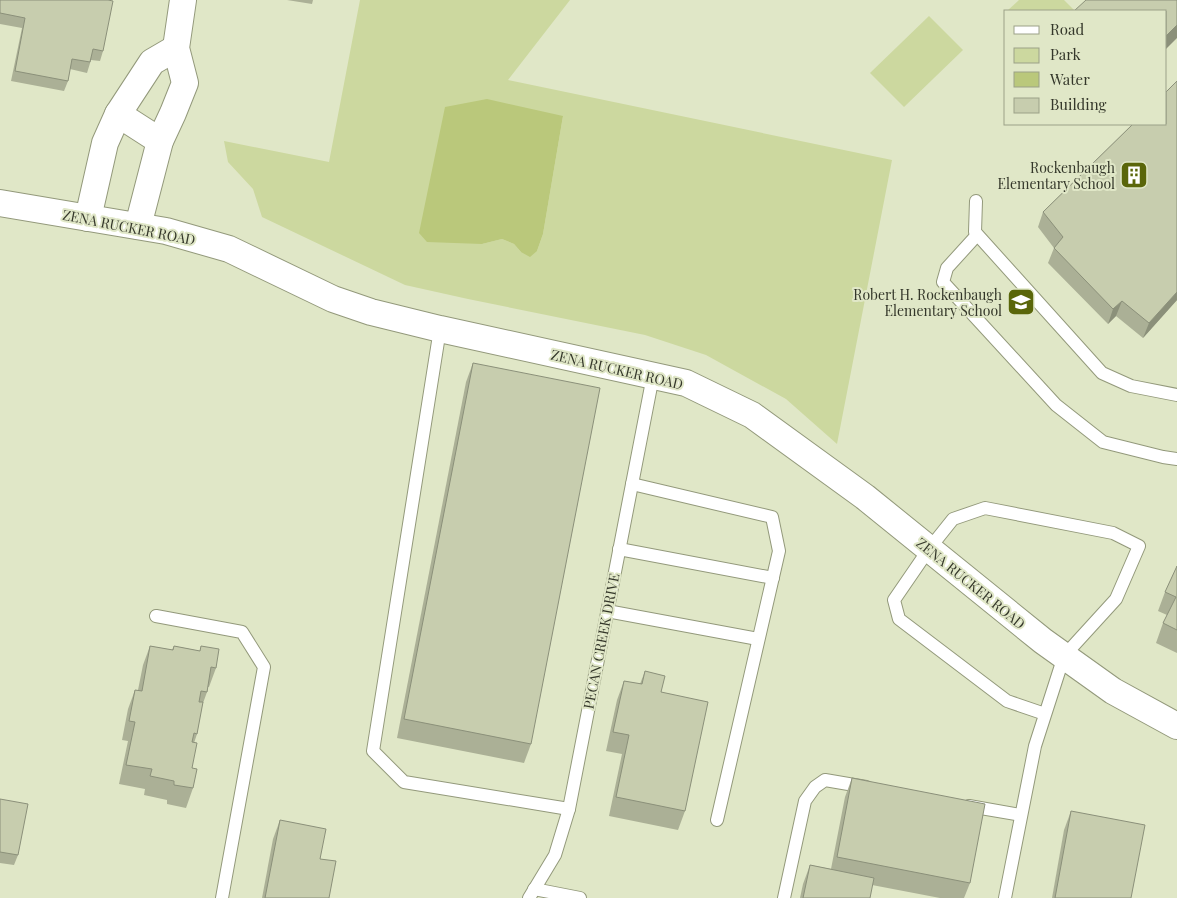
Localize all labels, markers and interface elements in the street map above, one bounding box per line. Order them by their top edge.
legend [1004,10,1167,125]
text: Road [1050,19,1084,39]
text: Park [1050,44,1082,64]
text: Water [1049,69,1090,89]
text: Building [1050,94,1107,114]
place label: Rockenbaugh Elementary School [998,158,1116,193]
building icon: Rockenbaugh Elementary School [1119,160,1149,190]
street label: ZENA RUCKER ROAD [61,205,197,249]
place label: Robert H. Rockenbaugh Elementary School [853,285,1003,320]
school or university icon: Robert H. Rockenbaugh Elementary School [1006,287,1036,317]
street label: ZENA RUCKER ROAD [549,345,685,393]
street label: ZENA RUCKER ROAD [913,533,1029,633]
street label: PECAN CREEK DRIVE [579,572,623,710]

